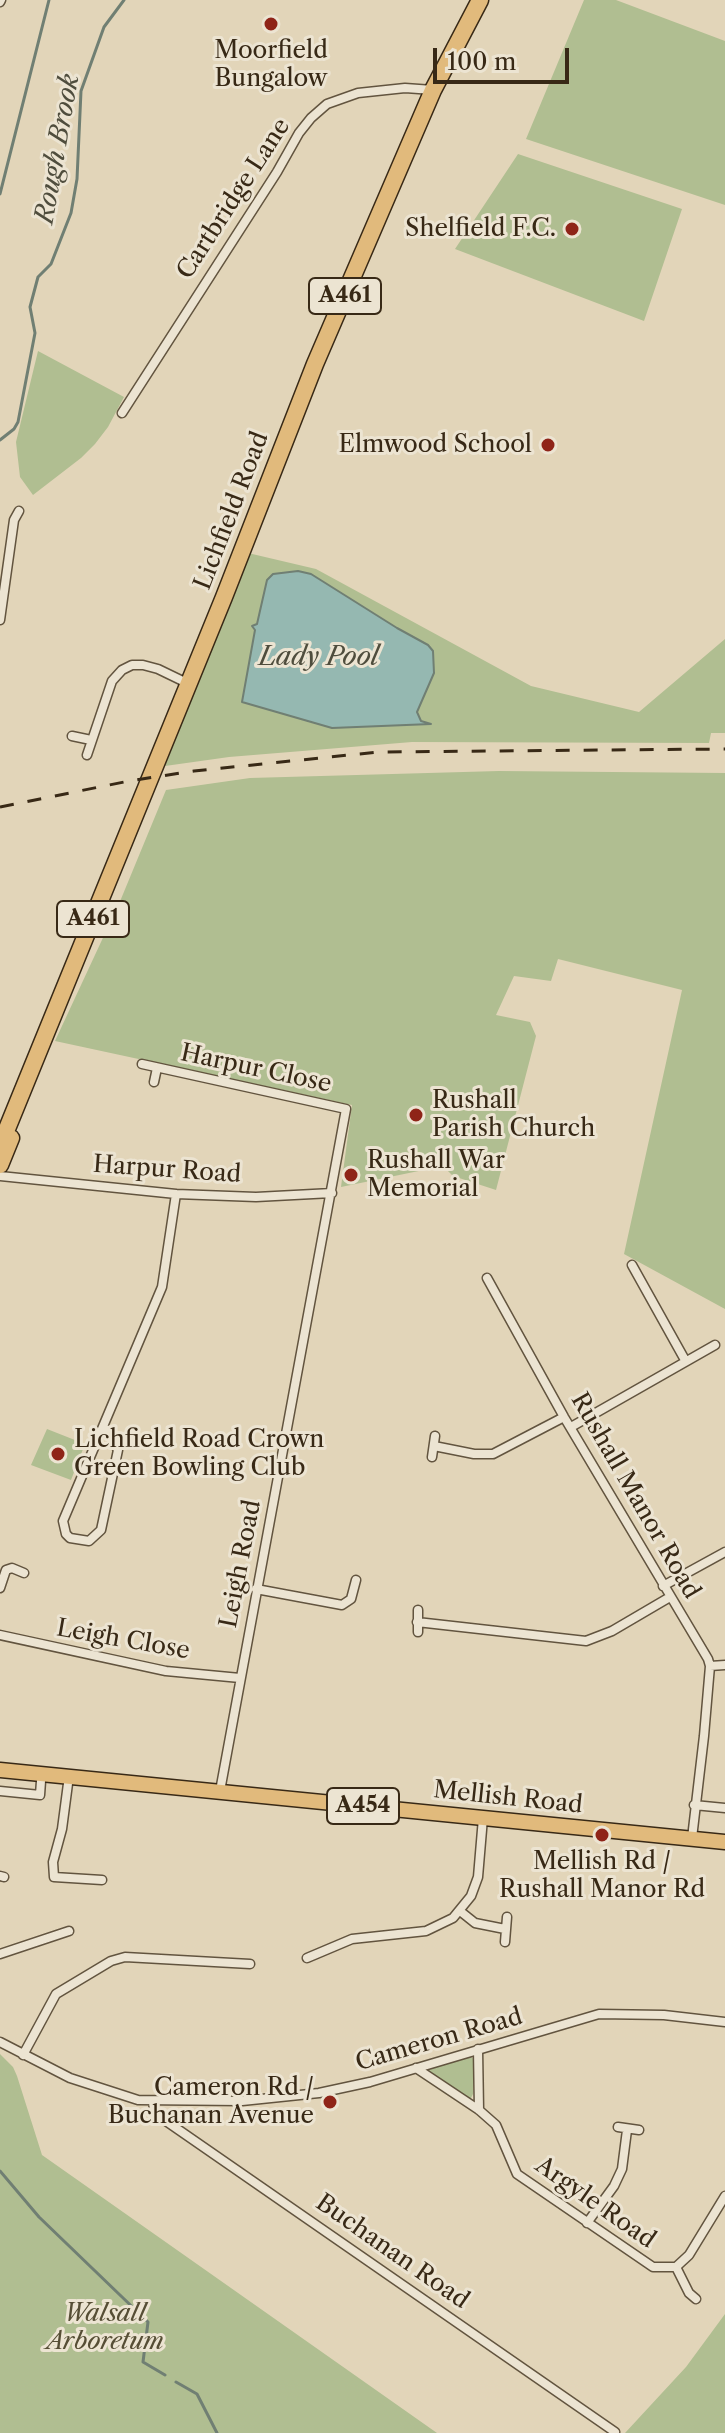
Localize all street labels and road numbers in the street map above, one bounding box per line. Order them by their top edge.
street label: Cartbridge Lane [171,113,297,285]
road number: A461 [309,278,381,314]
street label: Lichfield Road [189,428,275,594]
road number: A461 [57,901,129,937]
street label: Harpur Close [178,1039,334,1099]
street label: Harpur Road [92,1150,242,1190]
street label: Rushall Manor Road [564,1388,706,1604]
street label: Leigh Road [214,1497,268,1631]
street label: Leigh Close [54,1614,192,1666]
street label: Mellish Road [432,1776,584,1820]
road number: A454 [327,1788,399,1824]
street label: Cameron Road [352,2002,526,2078]
street label: Argyle Road [529,2151,661,2255]
street label: Buchanan Road [310,2188,474,2316]

